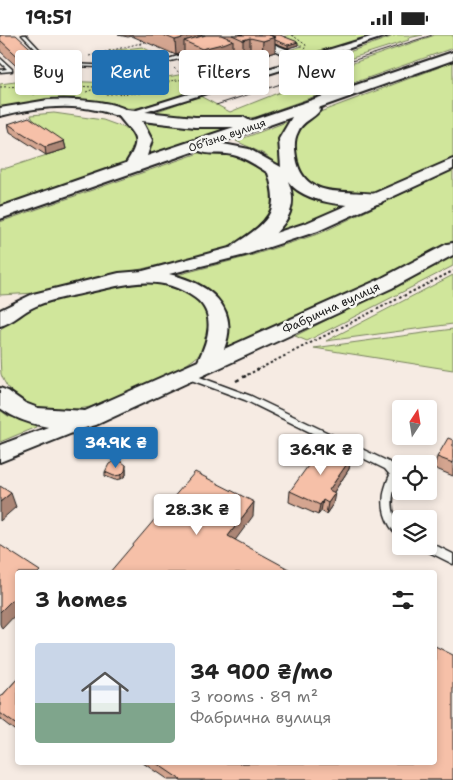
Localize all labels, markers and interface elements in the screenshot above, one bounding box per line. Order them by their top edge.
text: 19:51 [25,5,72,30]
chip: Buy [15,50,82,95]
chip: Rent [92,50,169,95]
chip: Filters [179,50,269,95]
chip: New [279,50,354,95]
street label: Обʼїзна вулиця [186,115,268,156]
street label: Фабрична вулиця [280,278,382,338]
north arrow [392,400,438,445]
map controls [392,400,437,555]
pin: 34.9K ₴ [70,427,162,469]
text: 34.9K ₴ [85,432,147,453]
pin: 36.9K ₴ [275,433,367,476]
text: 36.9K ₴ [289,439,353,460]
button: locate [392,455,437,500]
pin: 28.3K ₴ [151,493,243,536]
text: 28.3K ₴ [165,499,229,520]
button: layers [392,510,437,555]
text: 3 homes [35,586,127,614]
icon: filters [389,586,417,614]
text: 34 900 ₴/mo [190,658,333,686]
icon: home [75,663,135,723]
text: 3 rooms · 89 m² [190,686,318,707]
text: Фабрична вулиця [190,707,331,728]

